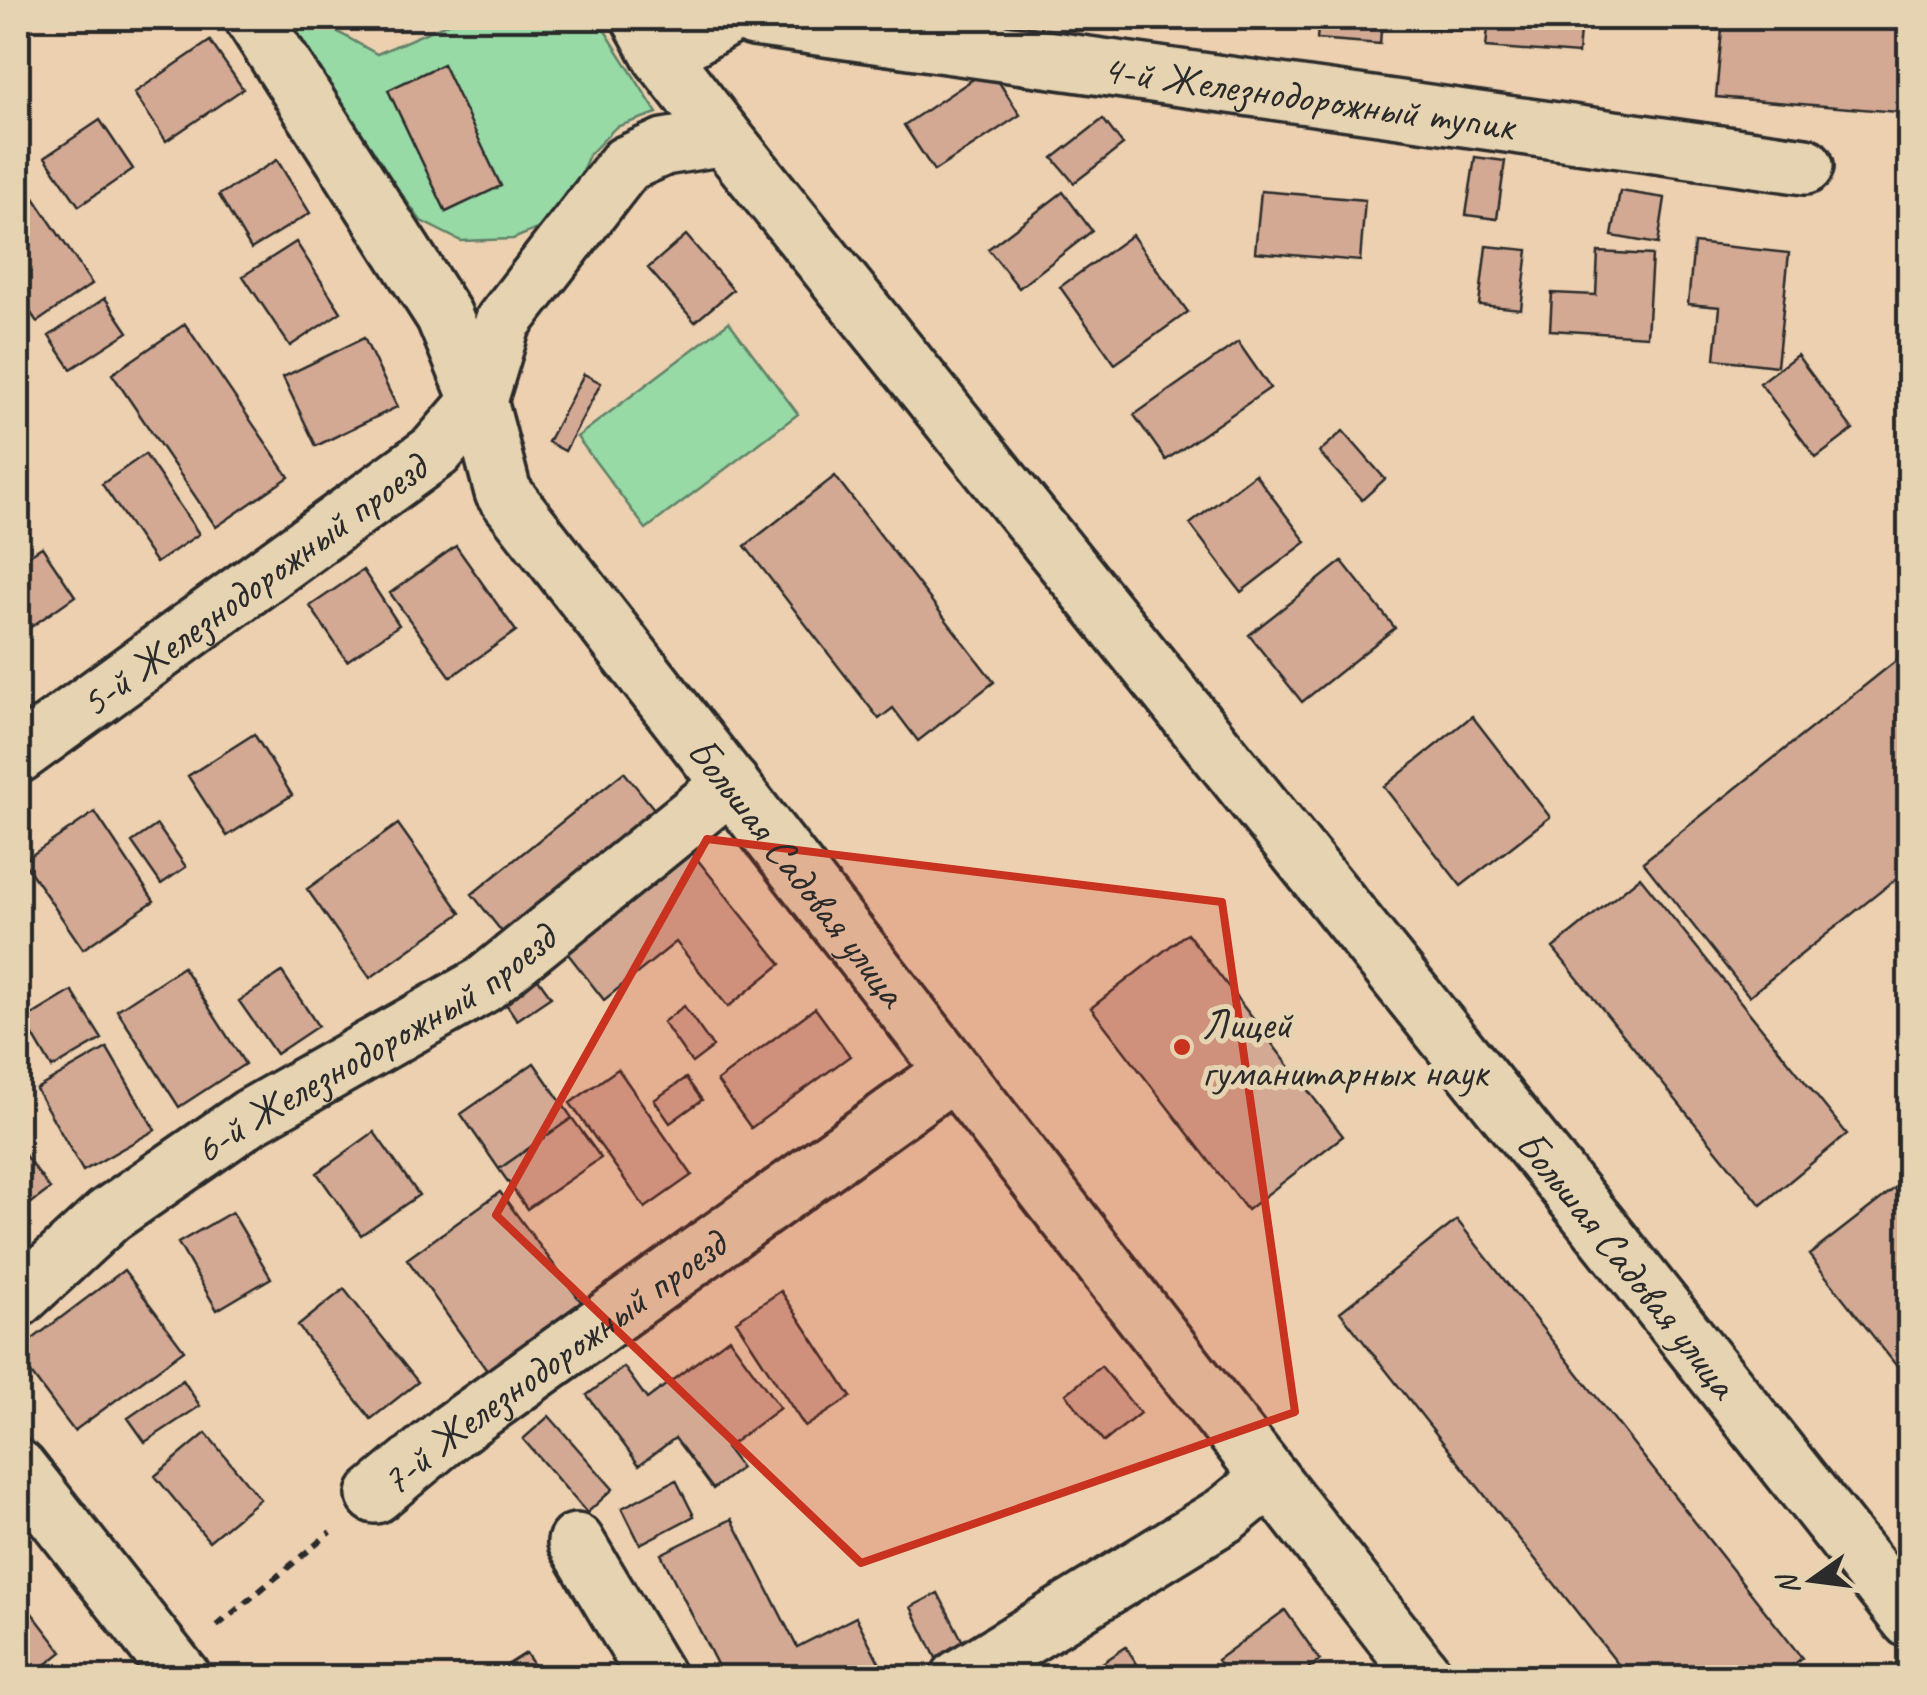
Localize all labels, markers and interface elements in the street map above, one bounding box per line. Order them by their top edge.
street label: 4-й Железнодорожный тупик [1099,42,1520,153]
street label: 5-й Железнодорожный проезд [70,439,441,729]
street label: Большая Садовая улица [675,726,920,1019]
street label: 6-й Железнодорожный проезд [184,910,570,1176]
place label: Лицей гуманитарных наук [1202,998,1491,1099]
marker: Лицей гуманитарных наук [1171,1036,1193,1058]
street label: Большая Садовая улица [1504,1120,1751,1411]
street label: 7-й Железнодорожный проезд [370,1216,740,1508]
north arrow [1762,1530,1862,1630]
text: N [1768,1569,1807,1599]

